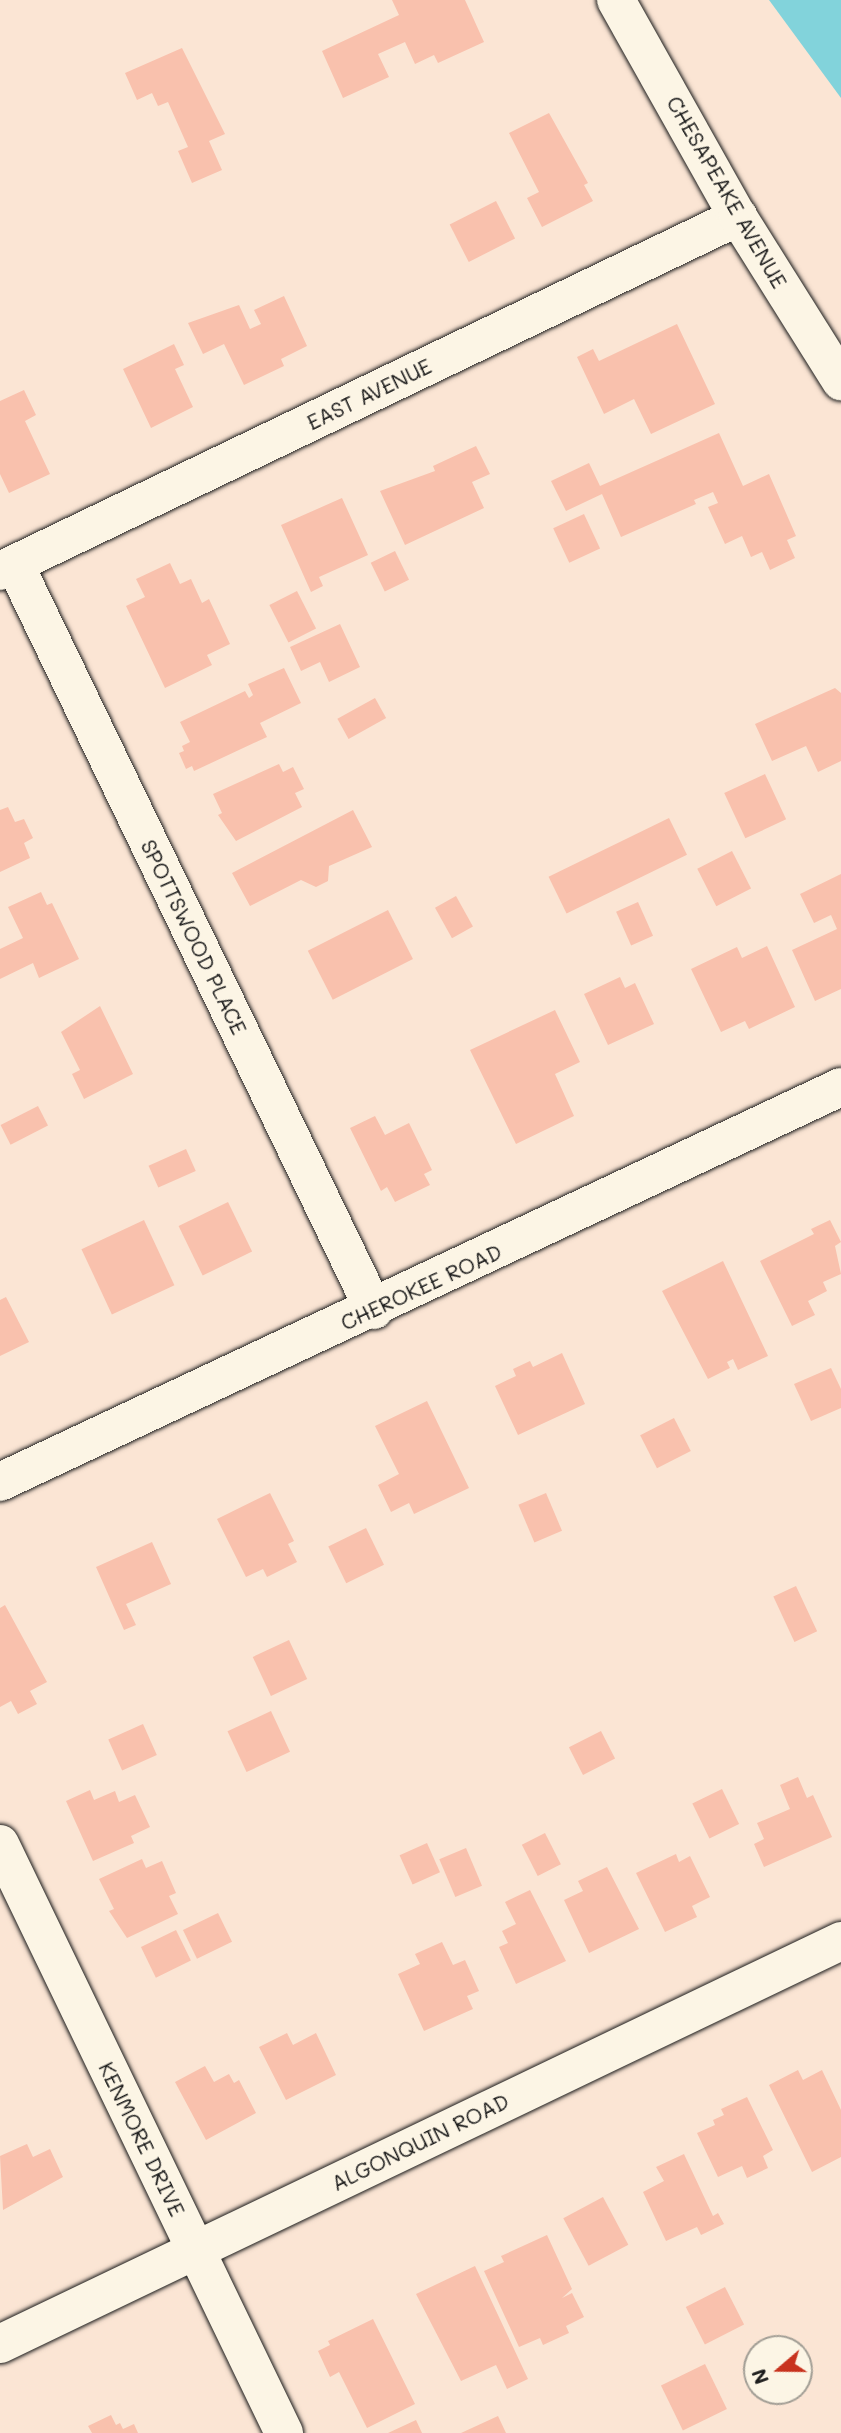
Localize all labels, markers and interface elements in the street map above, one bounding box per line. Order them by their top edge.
street label: CHESAPEAKE AVENUE [662,91,792,293]
street label: EAST AVENUE [303,353,435,435]
street label: SPOTTSWOOD PLACE [136,836,252,1038]
street label: CHEROKEE ROAD [337,1239,505,1335]
street label: KENMORE DRIVE [94,2058,190,2220]
street label: ALGONQUIN ROAD [327,2088,513,2196]
north arrow [743,2335,813,2405]
text: N [745,2366,774,2388]

